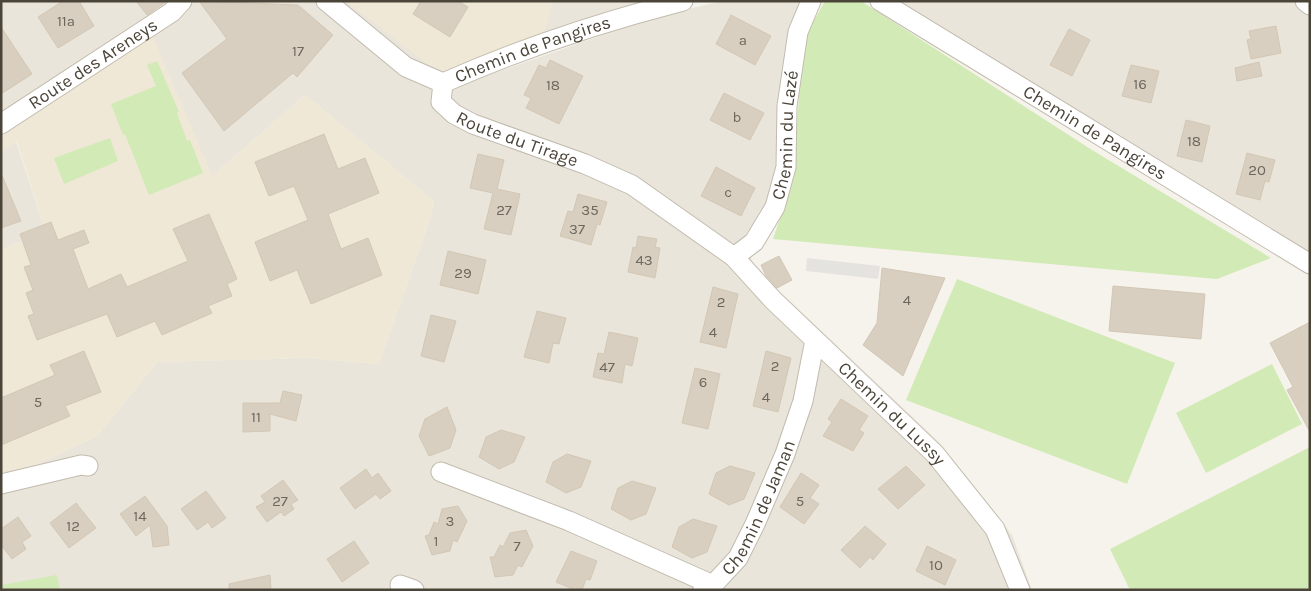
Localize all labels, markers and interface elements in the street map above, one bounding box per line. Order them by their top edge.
street label: Chemin de Pangires [451,11,613,88]
house number: 11a [57,12,75,30]
street label: Route des Areneys [24,13,162,114]
house number: a [739,31,747,49]
house number: 17 [292,42,304,60]
street label: Chemin du Lazé [766,69,803,202]
house number: 16 [1133,75,1147,93]
house number: 18 [546,76,560,94]
street label: Chemin de Pangires [1019,80,1171,185]
street label: Route du Tirage [452,106,581,172]
house number: b [733,108,741,126]
house number: 18 [1187,132,1201,150]
house number: 20 [1248,161,1266,179]
house number: c [724,183,732,201]
house number: 27 [496,201,512,219]
house number: 35 [581,201,599,219]
house number: 37 [569,220,585,238]
house number: 43 [635,251,653,269]
house number: 29 [454,264,472,282]
house number: 4 [903,291,912,309]
house number: 2 [717,293,725,311]
house number: 4 [709,323,718,341]
house number: 2 [771,357,779,375]
street label: Chemin du Lussy [834,357,951,470]
house number: 47 [599,358,615,376]
house number: 6 [699,373,707,391]
house number: 4 [762,388,771,406]
house number: 5 [34,393,42,411]
house number: 11 [251,408,261,426]
street label: Chemin de Jaman [717,437,800,580]
house number: 27 [272,492,288,510]
house number: 5 [796,492,804,510]
house number: 14 [133,507,147,525]
house number: 3 [446,512,454,530]
house number: 12 [66,517,80,535]
house number: 1 [434,532,438,550]
house number: 7 [513,537,521,555]
house number: 10 [929,556,943,574]

